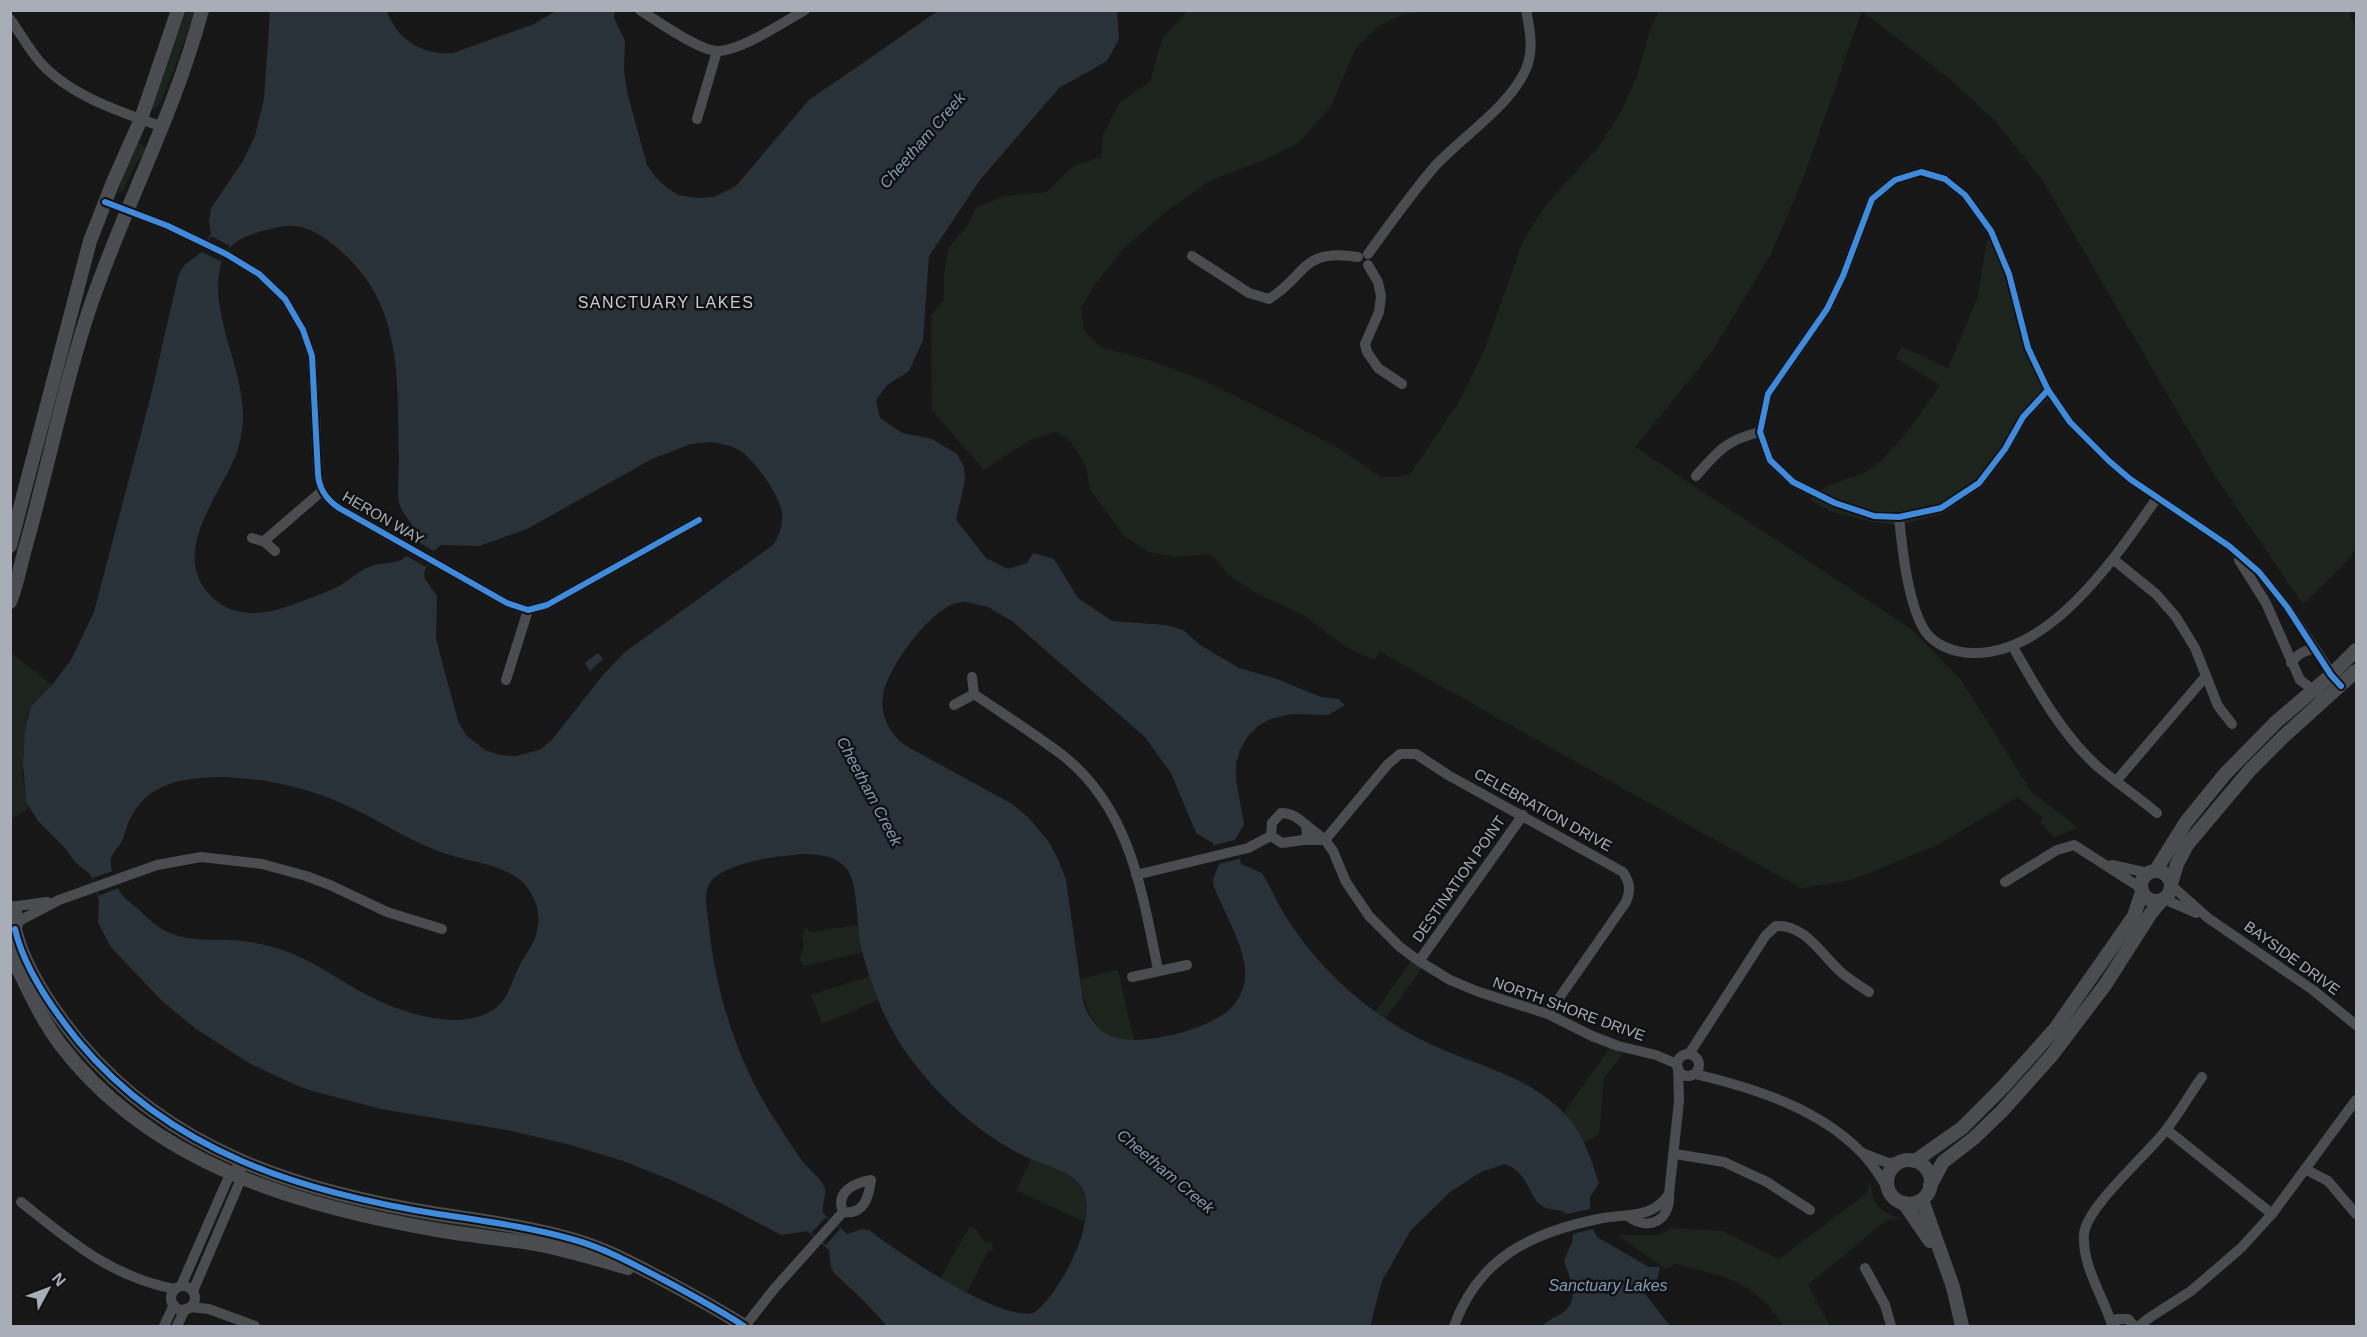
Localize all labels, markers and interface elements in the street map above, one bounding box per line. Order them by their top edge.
water label: Cheetham Creek [876,88,969,192]
district label: SANCTUARY LAKES [578,294,754,311]
street label: HERON WAY [340,487,427,548]
water label: Cheetham Creek [834,734,906,849]
street label: CELEBRATION DRIVE [1471,765,1615,855]
street label: DESTINATION POINT [1409,813,1508,945]
street label: BAYSIDE DRIVE [2241,917,2343,998]
street label: NORTH SHORE DRIVE [1491,973,1648,1044]
water label: Cheetham Creek [1114,1126,1218,1217]
north arrow [18,1259,78,1319]
text: N [49,1270,69,1289]
water label: Sanctuary Lakes [1548,1277,1668,1294]

